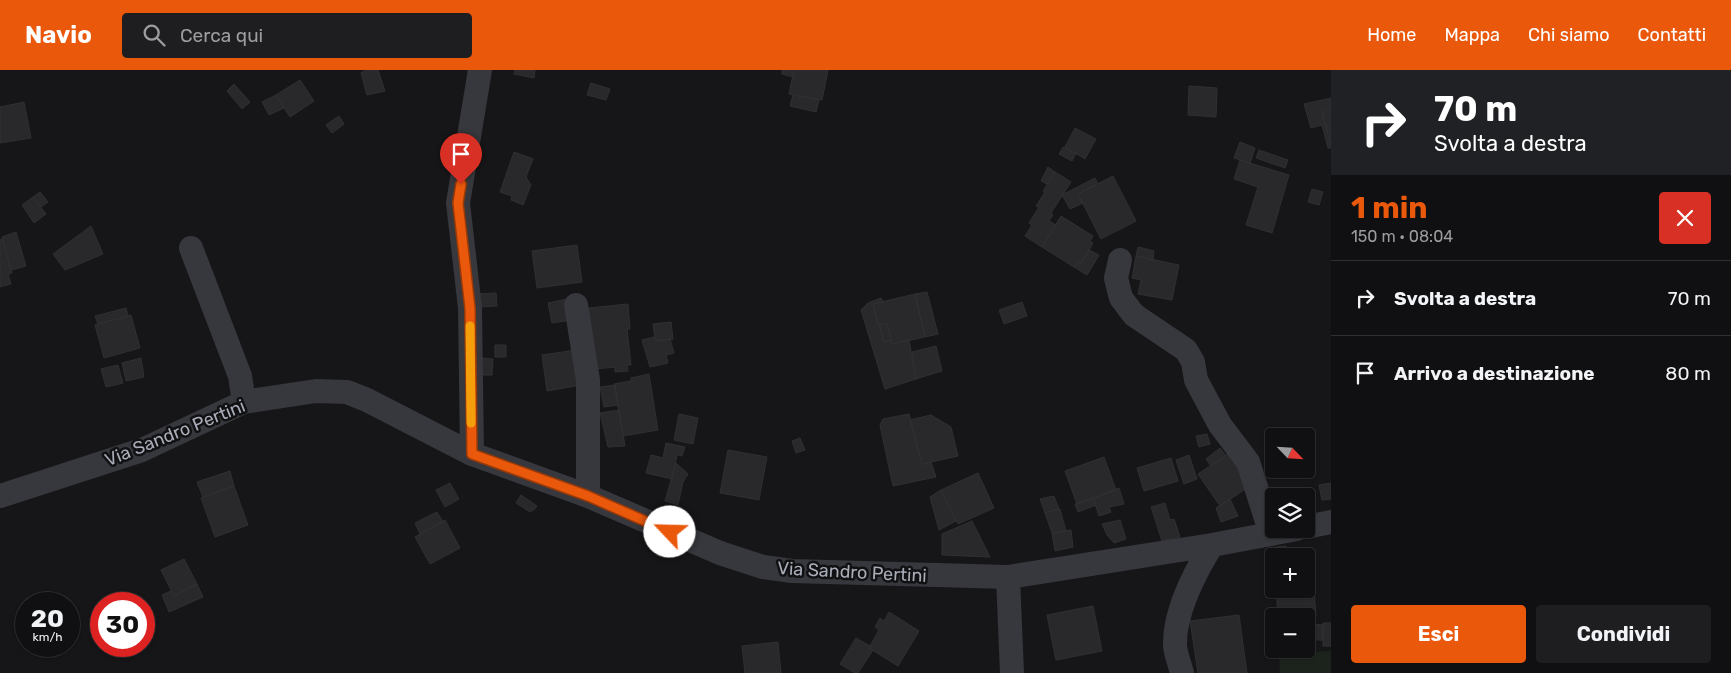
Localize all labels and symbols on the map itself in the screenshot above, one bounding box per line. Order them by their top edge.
pin [440,133,482,184]
street label: Via Sandro Pertini [102,395,248,471]
north arrow [1265,428,1315,478]
position arrow [643,505,695,557]
street label: Via Sandro Pertini [777,557,927,587]
speed limit sign: 30 [90,592,155,657]

